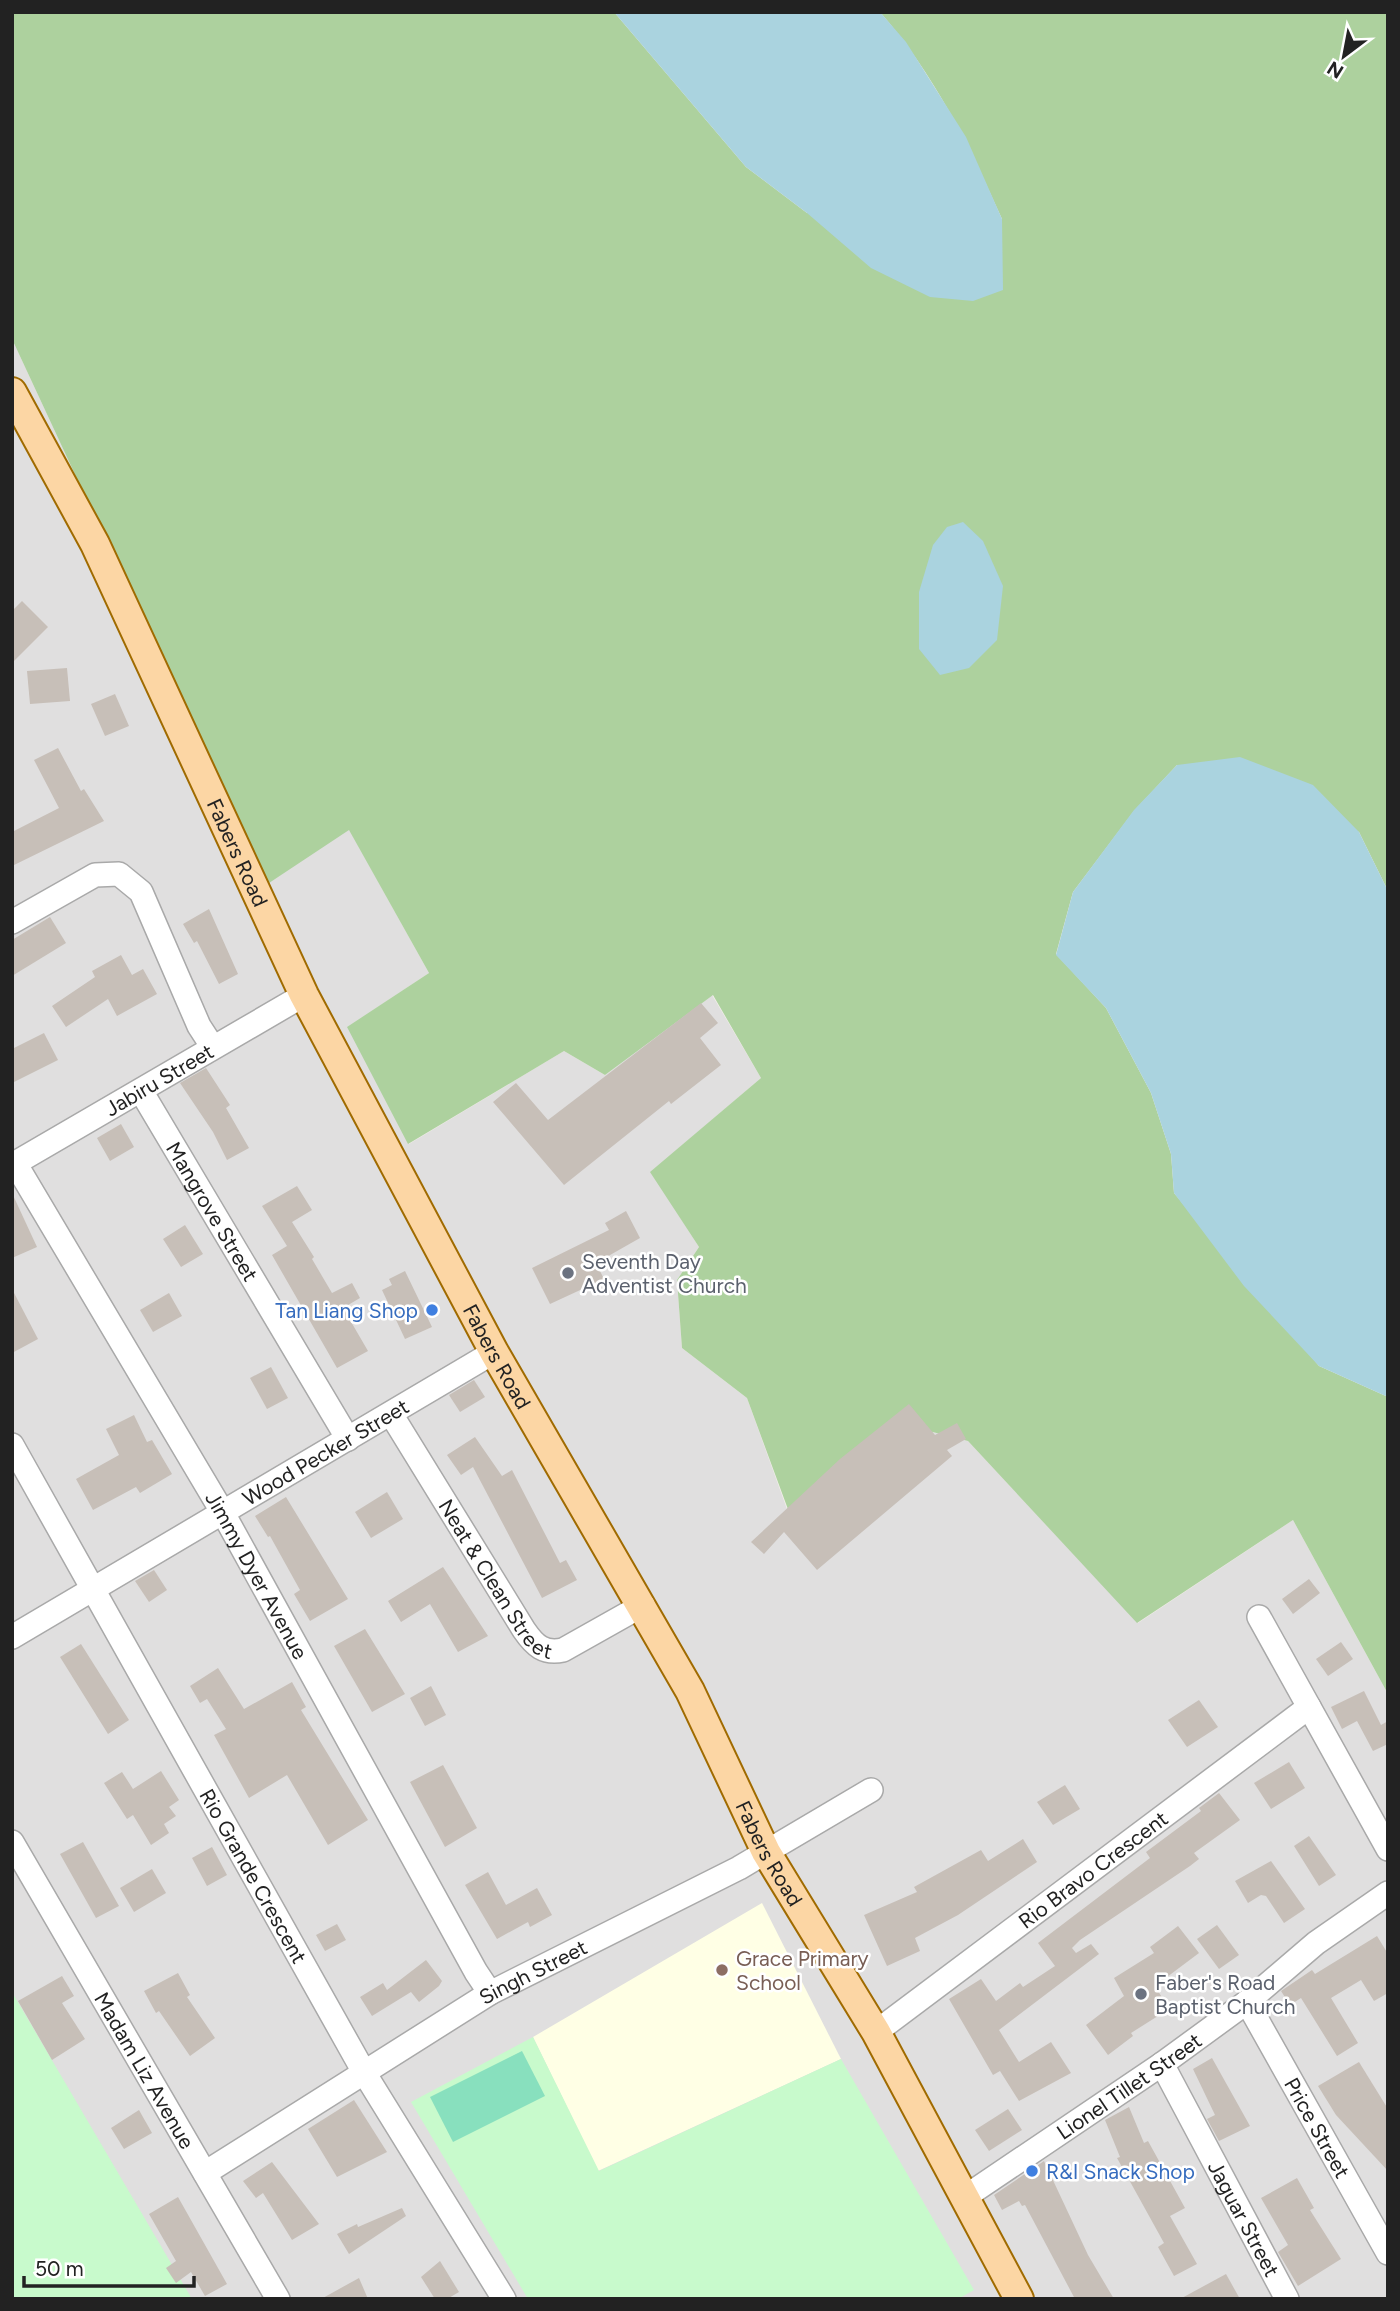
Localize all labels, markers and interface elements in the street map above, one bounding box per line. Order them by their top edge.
north arrow [1309,21,1379,91]
text: N [1323,56,1348,84]
street label: Fabers Road [202,794,274,910]
street label: Jabiru Street [100,1038,218,1121]
street label: Mangrove Street [162,1137,264,1286]
place label: Seventh Day Adventist Church [582,1249,747,1298]
marker: Seventh Day Adventist Church [560,1265,576,1281]
place label: Tan Liang Shop [275,1298,418,1323]
street label: Fabers Road [458,1300,537,1413]
marker: Tan Liang Shop [424,1302,440,1318]
street label: Wood Pecker Street [238,1393,413,1510]
street label: Jimmy Dyer Avenue [201,1487,313,1663]
street label: Neat & Clean Street [434,1494,555,1663]
street label: Rio Grande Crescent [195,1784,313,1967]
street label: Fabers Road [731,1797,808,1910]
street label: Rio Bravo Crescent [1013,1805,1172,1933]
street label: Singh Street [474,1934,591,2009]
place label: Grace Primary School [736,1946,869,1995]
marker: Grace Primary School [714,1962,730,1978]
place label: Faber's Road Baptist Church [1155,1970,1295,2019]
marker: Faber's Road Baptist Church [1133,1986,1149,2002]
street label: Madam Liz Avenue [89,1987,200,2153]
street label: Lionel Tillet Street [1052,2027,1206,2144]
street label: Price Street [1279,2073,1356,2182]
street label: Jaguar Street [1203,2156,1285,2281]
place label: R&I Snack Shop [1046,2159,1195,2184]
marker: R&I Snack Shop [1024,2163,1040,2179]
scale bar [24,2244,194,2288]
text: 50 m [35,2256,84,2281]

